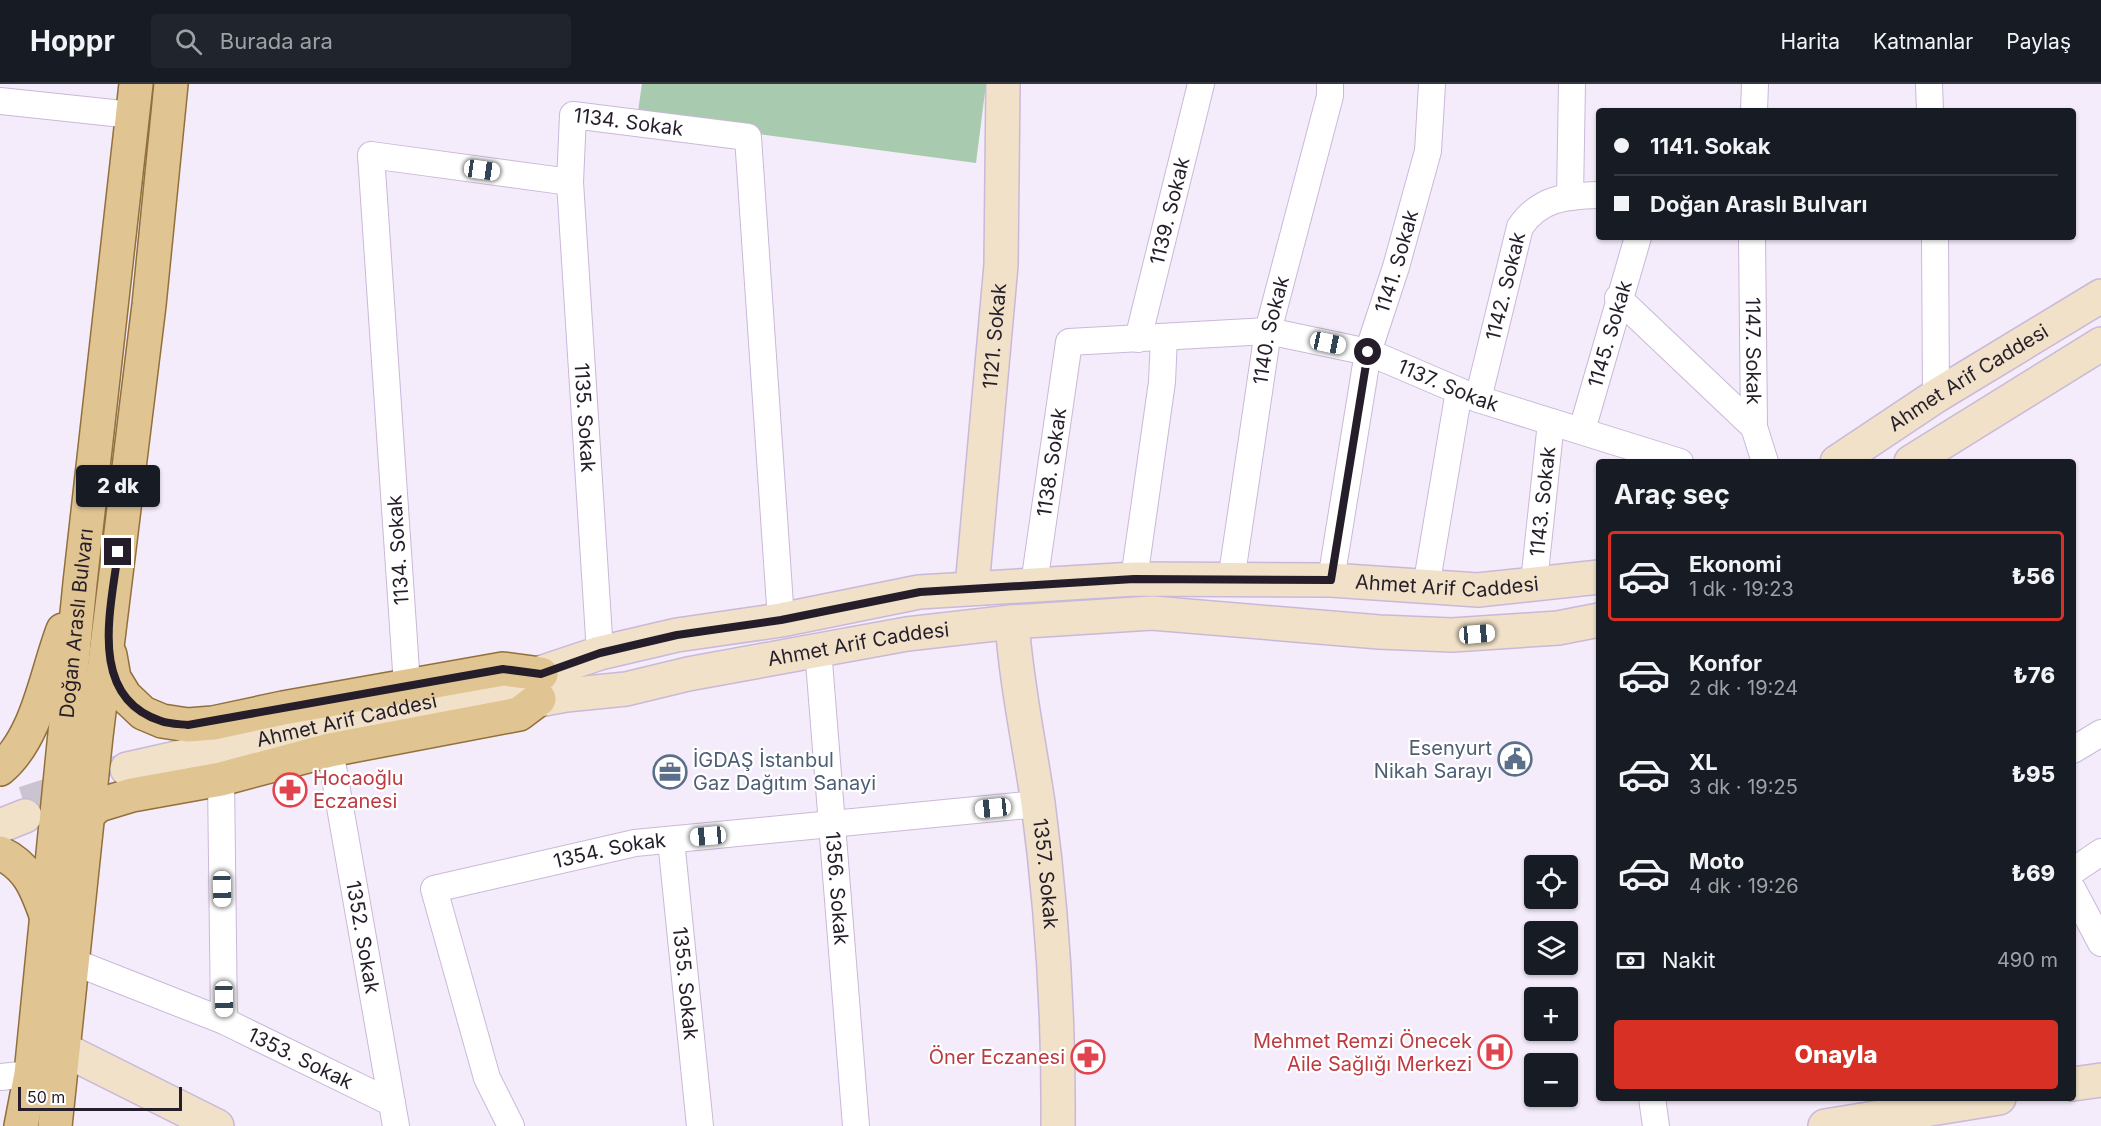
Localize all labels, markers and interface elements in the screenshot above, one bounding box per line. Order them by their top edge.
search box [151,14,571,68]
text: Hoppr [30,24,115,58]
icon: search [172,25,205,58]
text: Burada ara [220,28,333,54]
text: Harita [1781,29,1840,54]
text: Katmanlar [1873,29,1973,54]
text: Paylaş [2006,29,2071,54]
street label: 1134. Sokak [572,103,685,141]
text: 1141. Sokak [1650,133,1771,159]
street label: 1139. Sokak [1145,155,1195,267]
car [463,159,501,181]
text: Doğan Araslı Bulvarı [1650,191,1868,217]
street label: 1141. Sokak [1370,207,1423,316]
street label: 1142. Sokak [1481,230,1530,343]
street label: 1140. Sokak [1248,273,1294,386]
street label: 1145. Sokak [1583,278,1637,390]
street label: 1121. Sokak [978,282,1011,390]
street label: 1147. Sokak [1741,297,1766,405]
street label: Ahmet Arif Caddesi [1884,319,2053,436]
car [1309,330,1347,356]
route start [1354,338,1381,365]
street label: 1137. Sokak [1394,354,1501,417]
street label: 1135. Sokak [570,362,600,473]
street label: 1138. Sokak [1032,406,1071,518]
street label: 1143. Sokak [1525,445,1560,558]
callout: 2 dk [76,465,160,507]
text: 2 dk [97,474,139,498]
text: Araç seç [1614,478,1730,511]
street label: 1134. Sokak [382,494,414,606]
street label: Doğan Araslı Bulvarı [55,527,98,719]
route end [104,538,131,565]
icon: car [1617,549,1671,603]
text: Ekonomi [1689,551,1781,577]
text: ₺56 [2011,563,2055,589]
street label: Ahmet Arif Caddesi [1354,570,1540,602]
text: 1 dk · 19:23 [1689,577,1794,601]
street label: Ahmet Arif Caddesi [766,617,950,671]
car [1458,623,1496,645]
icon: car [1617,648,1671,702]
text: Konfor [1689,650,1762,676]
text: ₺76 [2013,662,2055,688]
text: 2 dk · 19:24 [1689,676,1798,700]
street label: Ahmet Arif Caddesi [254,688,439,752]
place label: Esenyurt Nikah Sarayı [1374,736,1492,783]
public building icon: Esenyurt Nikah Sarayı [1497,741,1533,777]
place label: İGDAŞ İstanbul Gaz Dağıtım Sanayi [693,747,876,795]
icon: car [1617,747,1671,801]
text: XL [1689,749,1718,775]
office icon: İGDAŞ İstanbul Gaz Dağıtım Sanayi [652,754,688,790]
text: ₺95 [2011,761,2055,787]
place label: Hocaoğlu Eczanesi [313,766,404,813]
pharmacy icon: Hocaoğlu Eczanesi [272,772,308,808]
text: 3 dk · 19:25 [1689,775,1798,799]
car [974,797,1012,819]
street label: 1357. Sokak [1028,817,1063,930]
car [689,825,727,847]
street label: 1354. Sokak [551,828,667,873]
street label: 1356. Sokak [821,831,854,946]
icon: car [1617,846,1671,900]
text: Moto [1689,848,1744,874]
map controls [1524,855,1578,1107]
button: locate [1524,855,1578,909]
text: ₺69 [2011,860,2055,886]
car [213,871,231,907]
text: 4 dk · 19:26 [1689,874,1799,898]
street label: 1352. Sokak [341,879,385,996]
button: layers [1524,921,1578,975]
street label: 1355. Sokak [668,925,703,1041]
icon: cash [1614,944,1647,977]
text: Nakit [1662,947,1716,973]
text: 490 m [1997,948,2058,972]
car [215,981,233,1017]
button: + [1524,987,1578,1041]
button: Onayla [1614,1020,2058,1089]
street label: 1353. Sokak [244,1022,357,1094]
place label: Mehmet Remzi Önecek Aile Sağlığı Merkezi [1253,1029,1472,1076]
hospital icon: Mehmet Remzi Önecek Aile Sağlığı Merkezi [1477,1034,1513,1070]
pharmacy icon: Öner Eczanesi [1070,1039,1106,1075]
place label: Öner Eczanesi [929,1045,1065,1069]
button: − [1524,1053,1578,1107]
scale bar [18,1084,182,1112]
text: 50 m [27,1087,65,1107]

